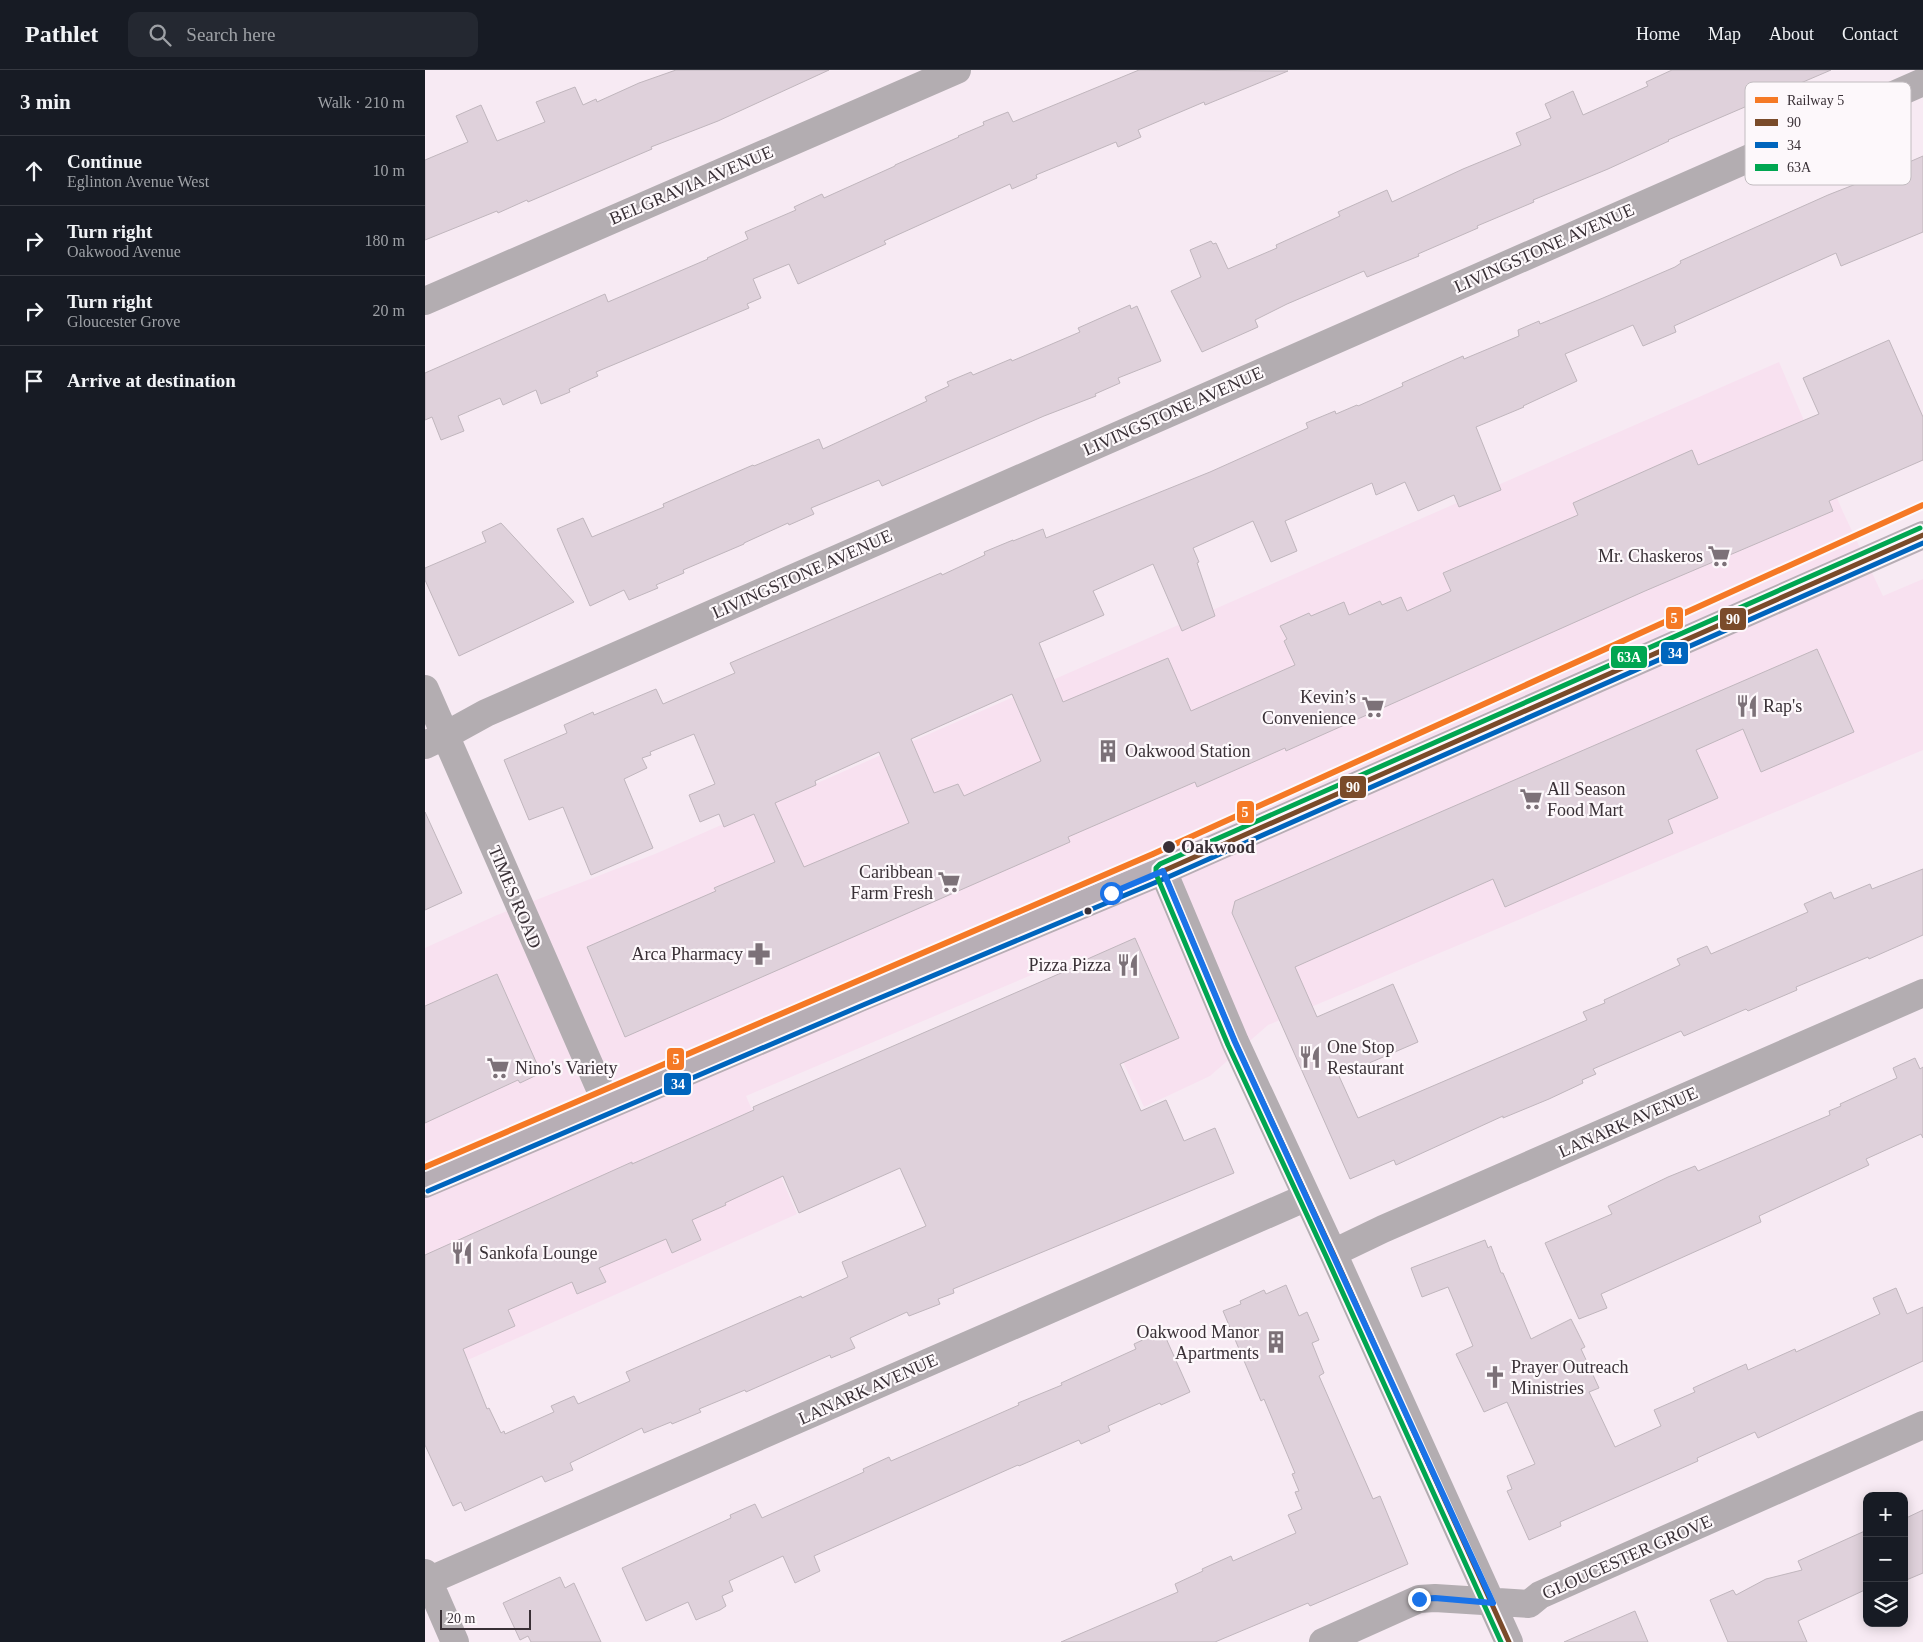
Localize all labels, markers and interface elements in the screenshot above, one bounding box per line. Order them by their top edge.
search box [128,12,478,57]
text: Pathlet [25,21,98,47]
icon: search [146,21,174,49]
text: Search here [186,24,275,45]
text: Home [1636,24,1680,44]
text: Map [1708,24,1741,44]
text: About [1769,24,1814,44]
text: Contact [1842,24,1898,44]
legend [1745,82,1911,185]
text: 3 min [20,90,71,114]
text: Railway 5 [1787,93,1844,108]
text: Walk · 210 m [318,94,405,111]
text: 90 [1787,115,1801,130]
text: 34 [1787,138,1801,153]
street label: BELGRAVIA AVENUE [606,141,776,229]
text: Continue [67,151,142,172]
icon: ahead [20,157,48,185]
text: 63A [1787,160,1812,175]
text: 10 m [373,162,405,179]
text: Eglinton Avenue West [67,173,209,190]
street label: LIVINGSTONE AVENUE [1451,199,1637,297]
text: Turn right [67,221,152,242]
icon: right [20,227,48,255]
text: 180 m [365,232,405,249]
text: Oakwood Avenue [67,243,181,260]
text: Turn right [67,291,152,312]
icon: right [20,297,48,325]
text: 20 m [373,302,405,319]
text: Gloucester Grove [67,313,180,330]
street label: LIVINGSTONE AVENUE [1080,362,1266,460]
icon: arrive [20,367,48,395]
text: Arrive at destination [67,370,236,391]
street label: LIVINGSTONE AVENUE [709,525,895,623]
supermarket icon: Mr. Chaskeros [1706,543,1732,569]
place label: Mr. Chaskeros [1598,546,1703,566]
line badge: 5 [1665,606,1684,630]
line badge: 90 [1719,607,1747,631]
text: 5 [1671,611,1678,626]
text: 90 [1726,612,1740,627]
line badge: 34 [1660,641,1689,665]
line badge: 63A [1610,645,1648,669]
text: 34 [1668,646,1682,661]
text: 63A [1617,650,1642,665]
place label: Kevin’s Convenience [1262,687,1356,728]
restaurant icon: Rap's [1734,693,1760,719]
supermarket icon: Kevin’s Convenience [1360,694,1386,720]
place label: Rap's [1763,696,1802,716]
building icon: Oakwood Station [1095,738,1121,764]
place label: Oakwood Station [1125,741,1251,761]
line badge: 90 [1339,775,1367,799]
place label: All Season Food Mart [1547,779,1626,820]
text: 90 [1346,780,1360,795]
supermarket icon: All Season Food Mart [1518,786,1544,812]
line badge: 5 [1236,800,1255,824]
text: 5 [1242,805,1249,820]
place label: Oakwood [1181,837,1255,857]
marker: Oakwood [1161,839,1177,855]
street label: TIMES ROAD [484,843,546,951]
place label: Caribbean Farm Fresh [851,862,933,903]
supermarket icon: Caribbean Farm Fresh [936,869,962,895]
route start [1100,882,1123,905]
unlabelled marker [1083,906,1093,916]
pharmacy icon: Arca Pharmacy [746,941,772,967]
place label: Arca Pharmacy [632,944,743,964]
restaurant icon: Pizza Pizza [1115,952,1141,978]
place label: Pizza Pizza [1029,955,1111,975]
place label: One Stop Restaurant [1327,1037,1404,1078]
restaurant icon: One Stop Restaurant [1297,1044,1323,1070]
line badge: 5 [666,1047,685,1071]
text: 5 [673,1052,680,1067]
supermarket icon: Nino's Variety [485,1055,511,1081]
place label: Nino's Variety [515,1058,617,1078]
line badge: 34 [663,1072,692,1096]
text: 34 [671,1077,685,1092]
street label: LANARK AVENUE [1555,1082,1701,1162]
restaurant icon: Sankofa Lounge [449,1240,475,1266]
place label: Sankofa Lounge [479,1243,597,1263]
place label: Oakwood Manor Apartments [1137,1322,1259,1363]
building icon: Oakwood Manor Apartments [1263,1329,1289,1355]
street label: LANARK AVENUE [795,1349,941,1429]
place label: Prayer Outreach Ministries [1511,1357,1628,1398]
church icon: Prayer Outreach Ministries [1482,1364,1508,1390]
map controls [1863,1492,1908,1627]
button: + [1863,1492,1908,1537]
street label: GLOUCESTER GROVE [1539,1511,1715,1603]
button: − [1863,1537,1908,1582]
button: layers [1863,1582,1908,1627]
route end [1408,1588,1431,1611]
scale bar [440,1607,531,1630]
text: 20 m [447,1611,475,1626]

